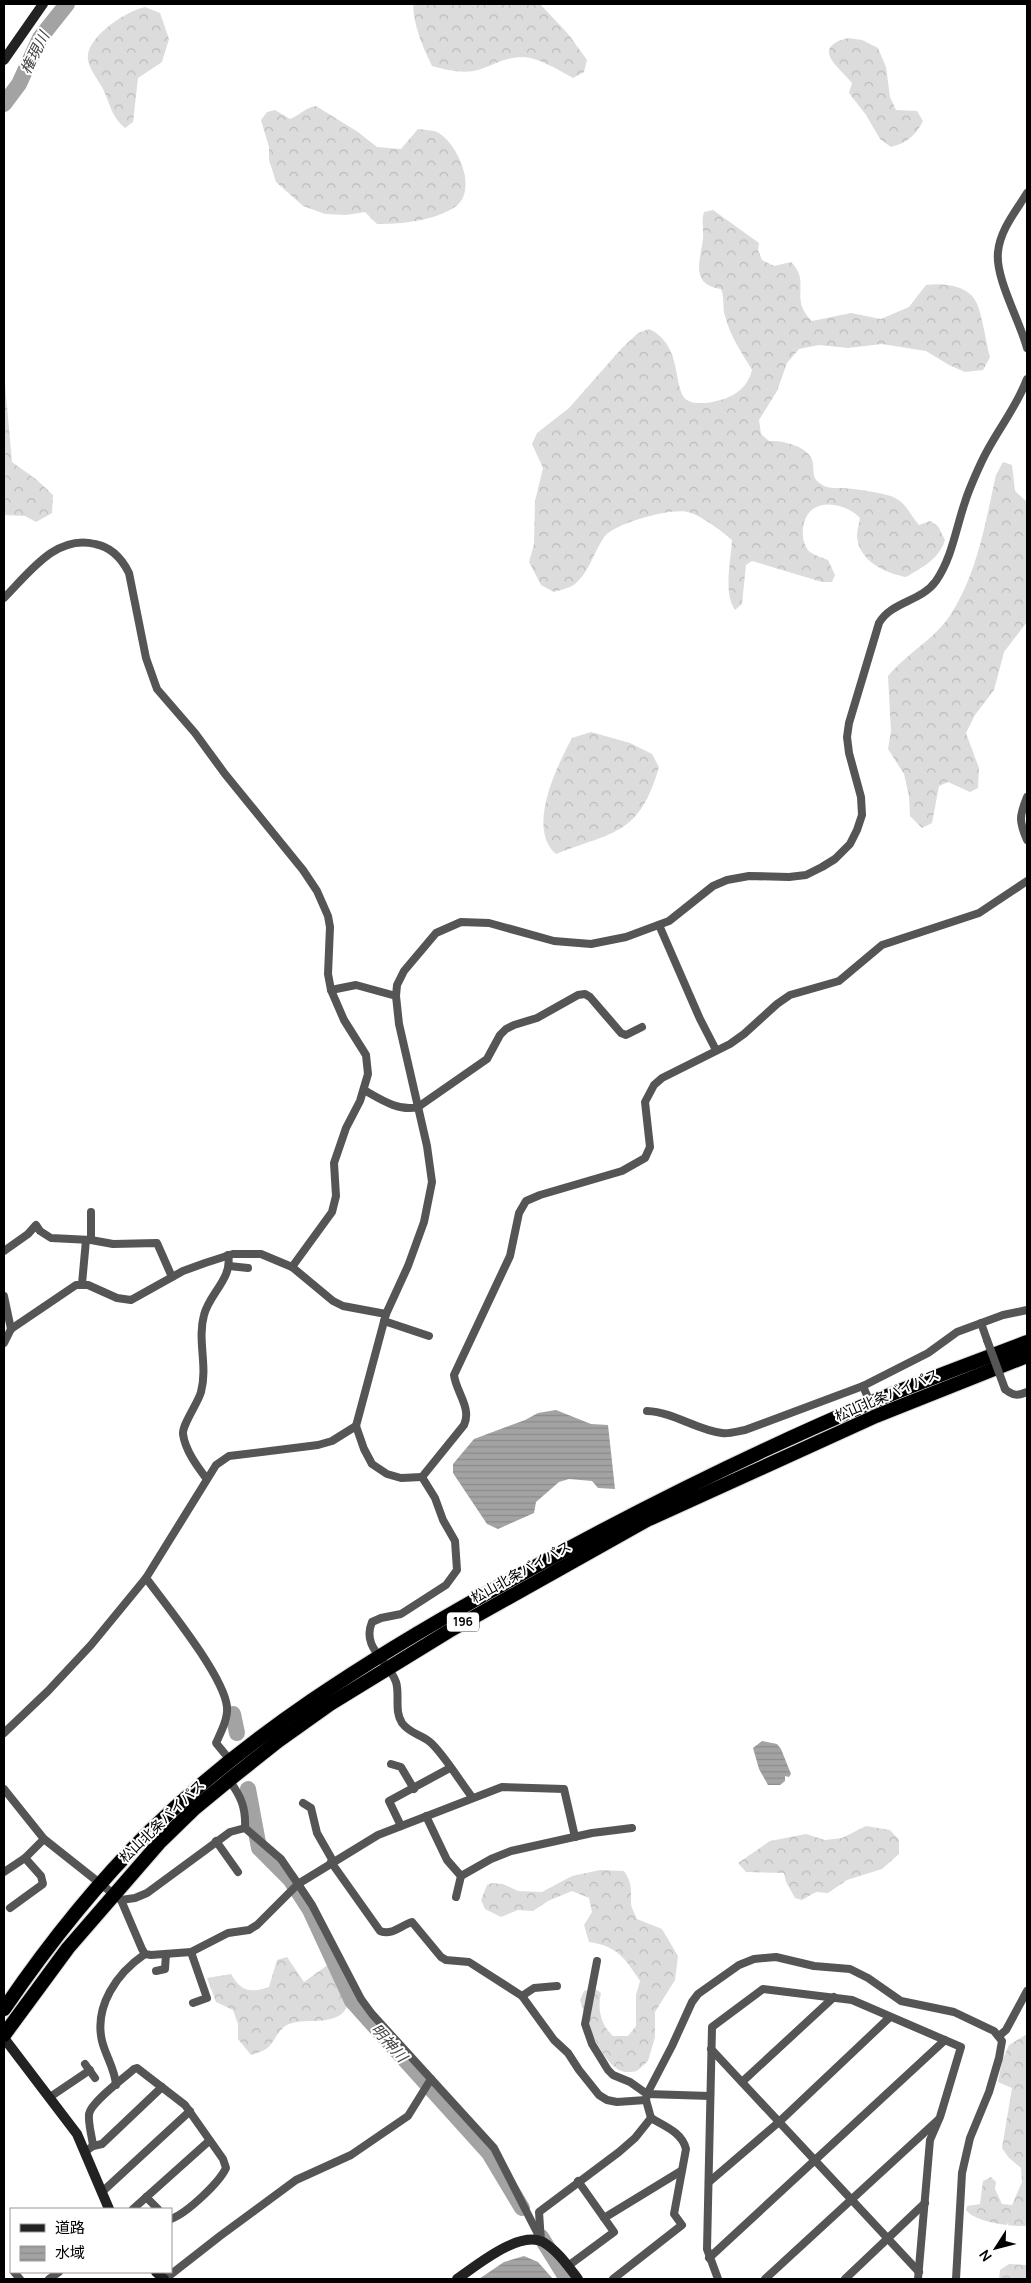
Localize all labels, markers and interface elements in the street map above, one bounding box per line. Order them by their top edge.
water label: 権現川 [15,26,55,78]
street label: 松山北条バイパス [832,1364,942,1425]
street label: 松山北条バイパス [467,1536,574,1607]
road number: 196 [447,1612,479,1631]
street label: 松山北条バイパス [115,1775,208,1866]
water label: 明神川 [367,2019,414,2068]
legend [10,2208,172,2273]
text: 道路 [55,2217,85,2238]
north arrow [971,2223,1021,2273]
text: 水域 [55,2242,85,2263]
text: N [974,2246,996,2266]

